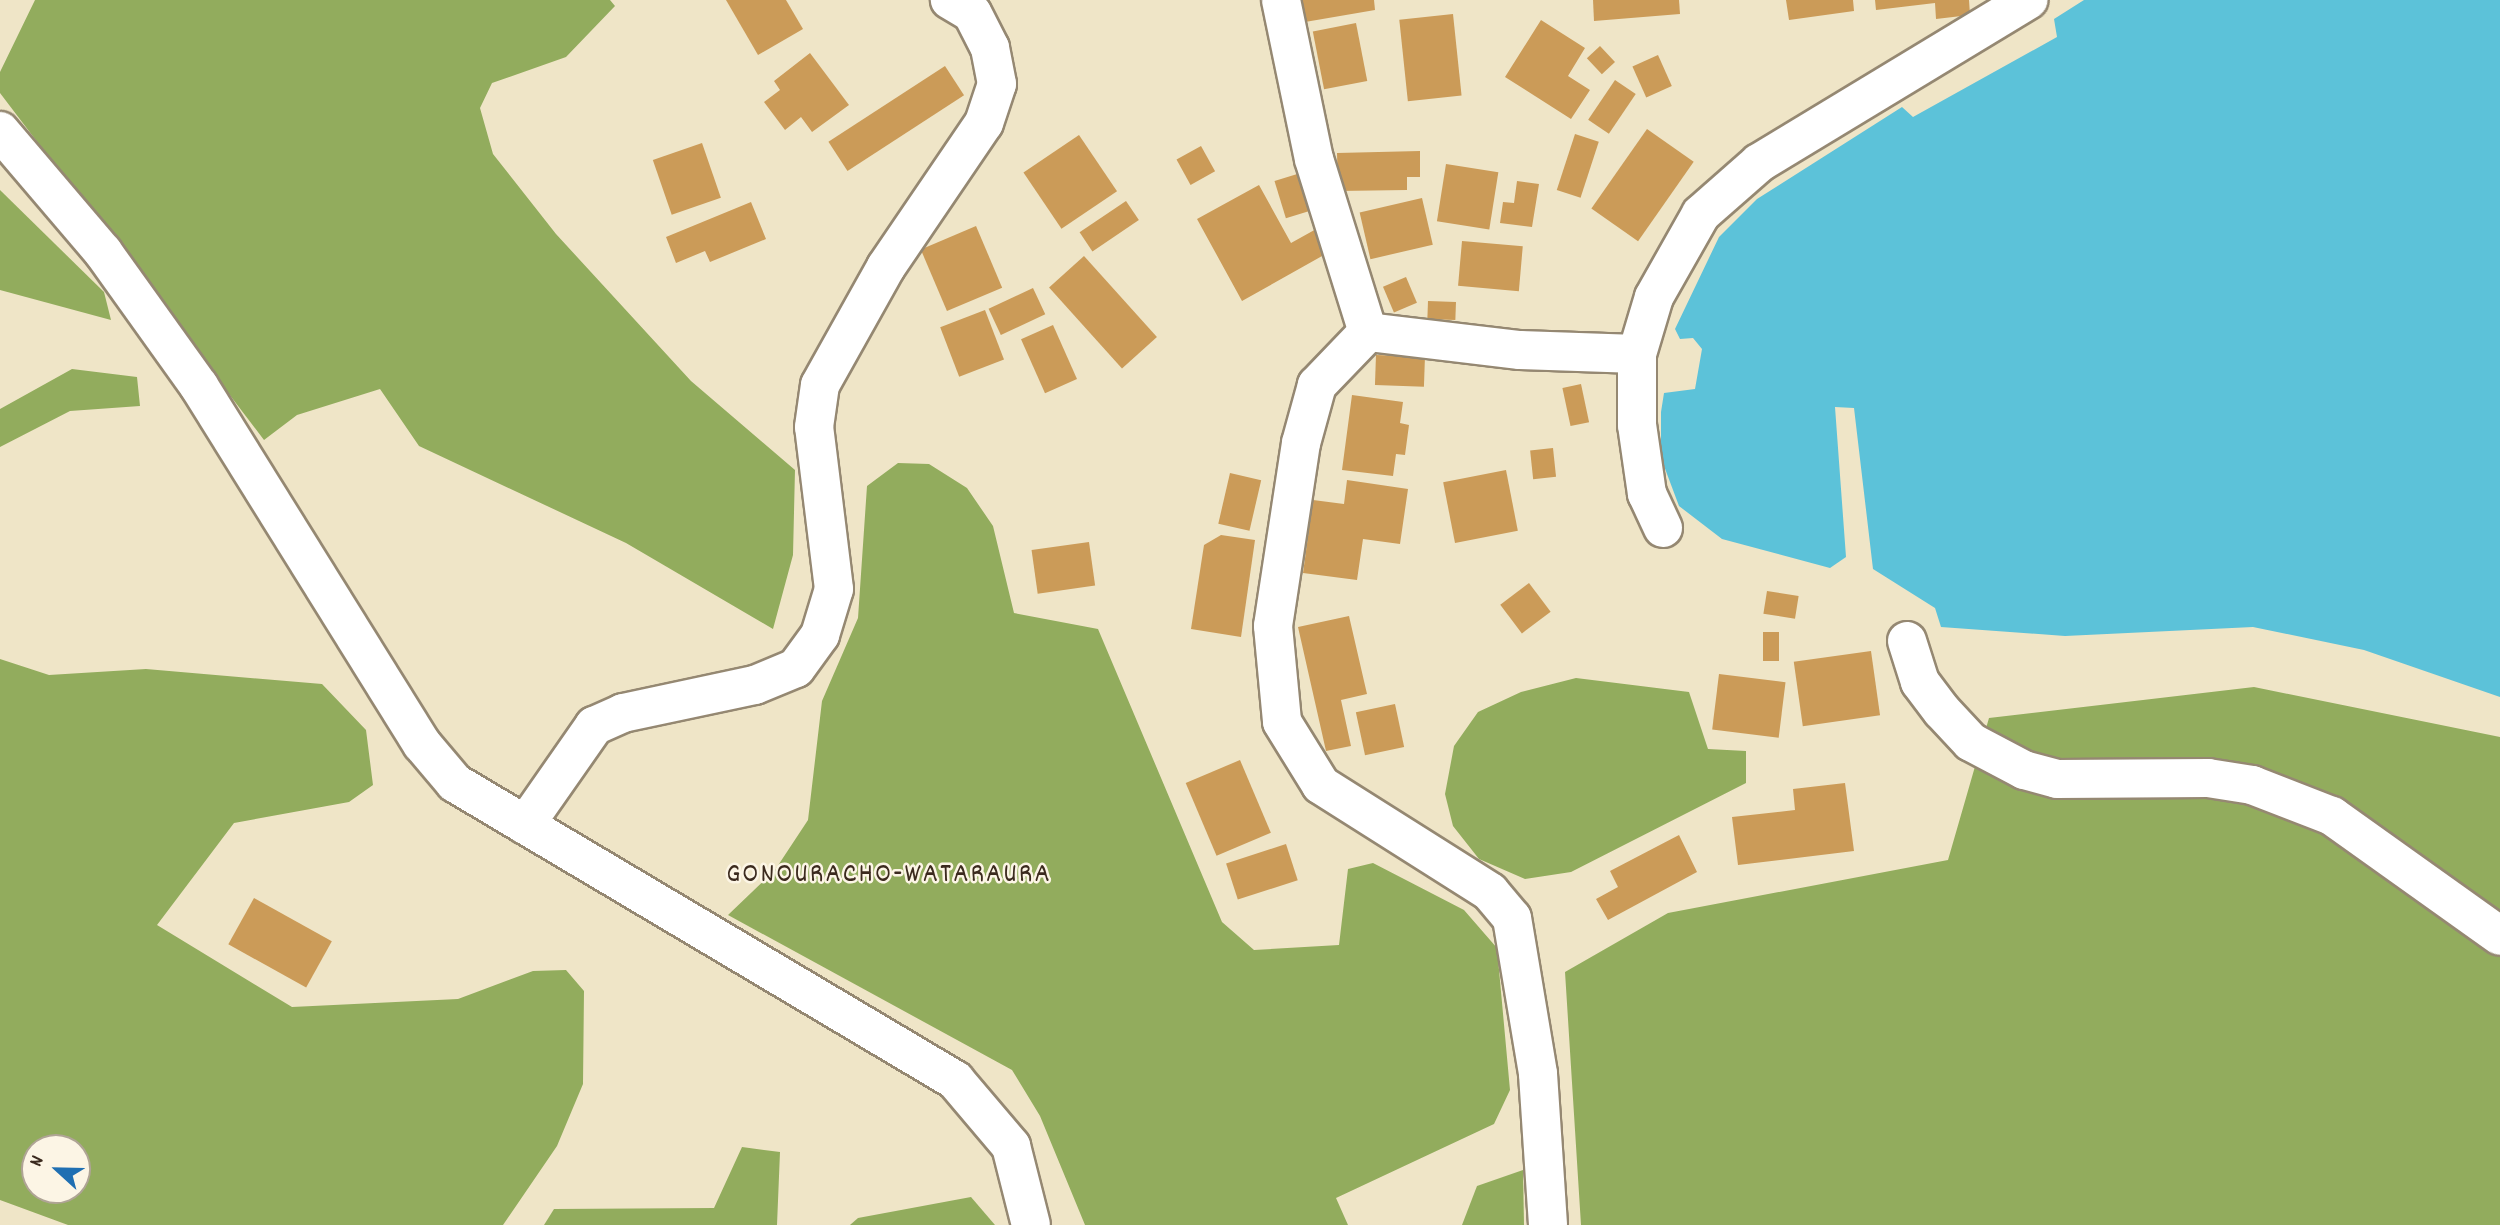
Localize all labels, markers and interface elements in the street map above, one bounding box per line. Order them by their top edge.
district label: GONOURACHO-WATARAURA [729,859,1049,893]
north arrow [21,1134,91,1204]
text: N [24,1152,52,1171]

